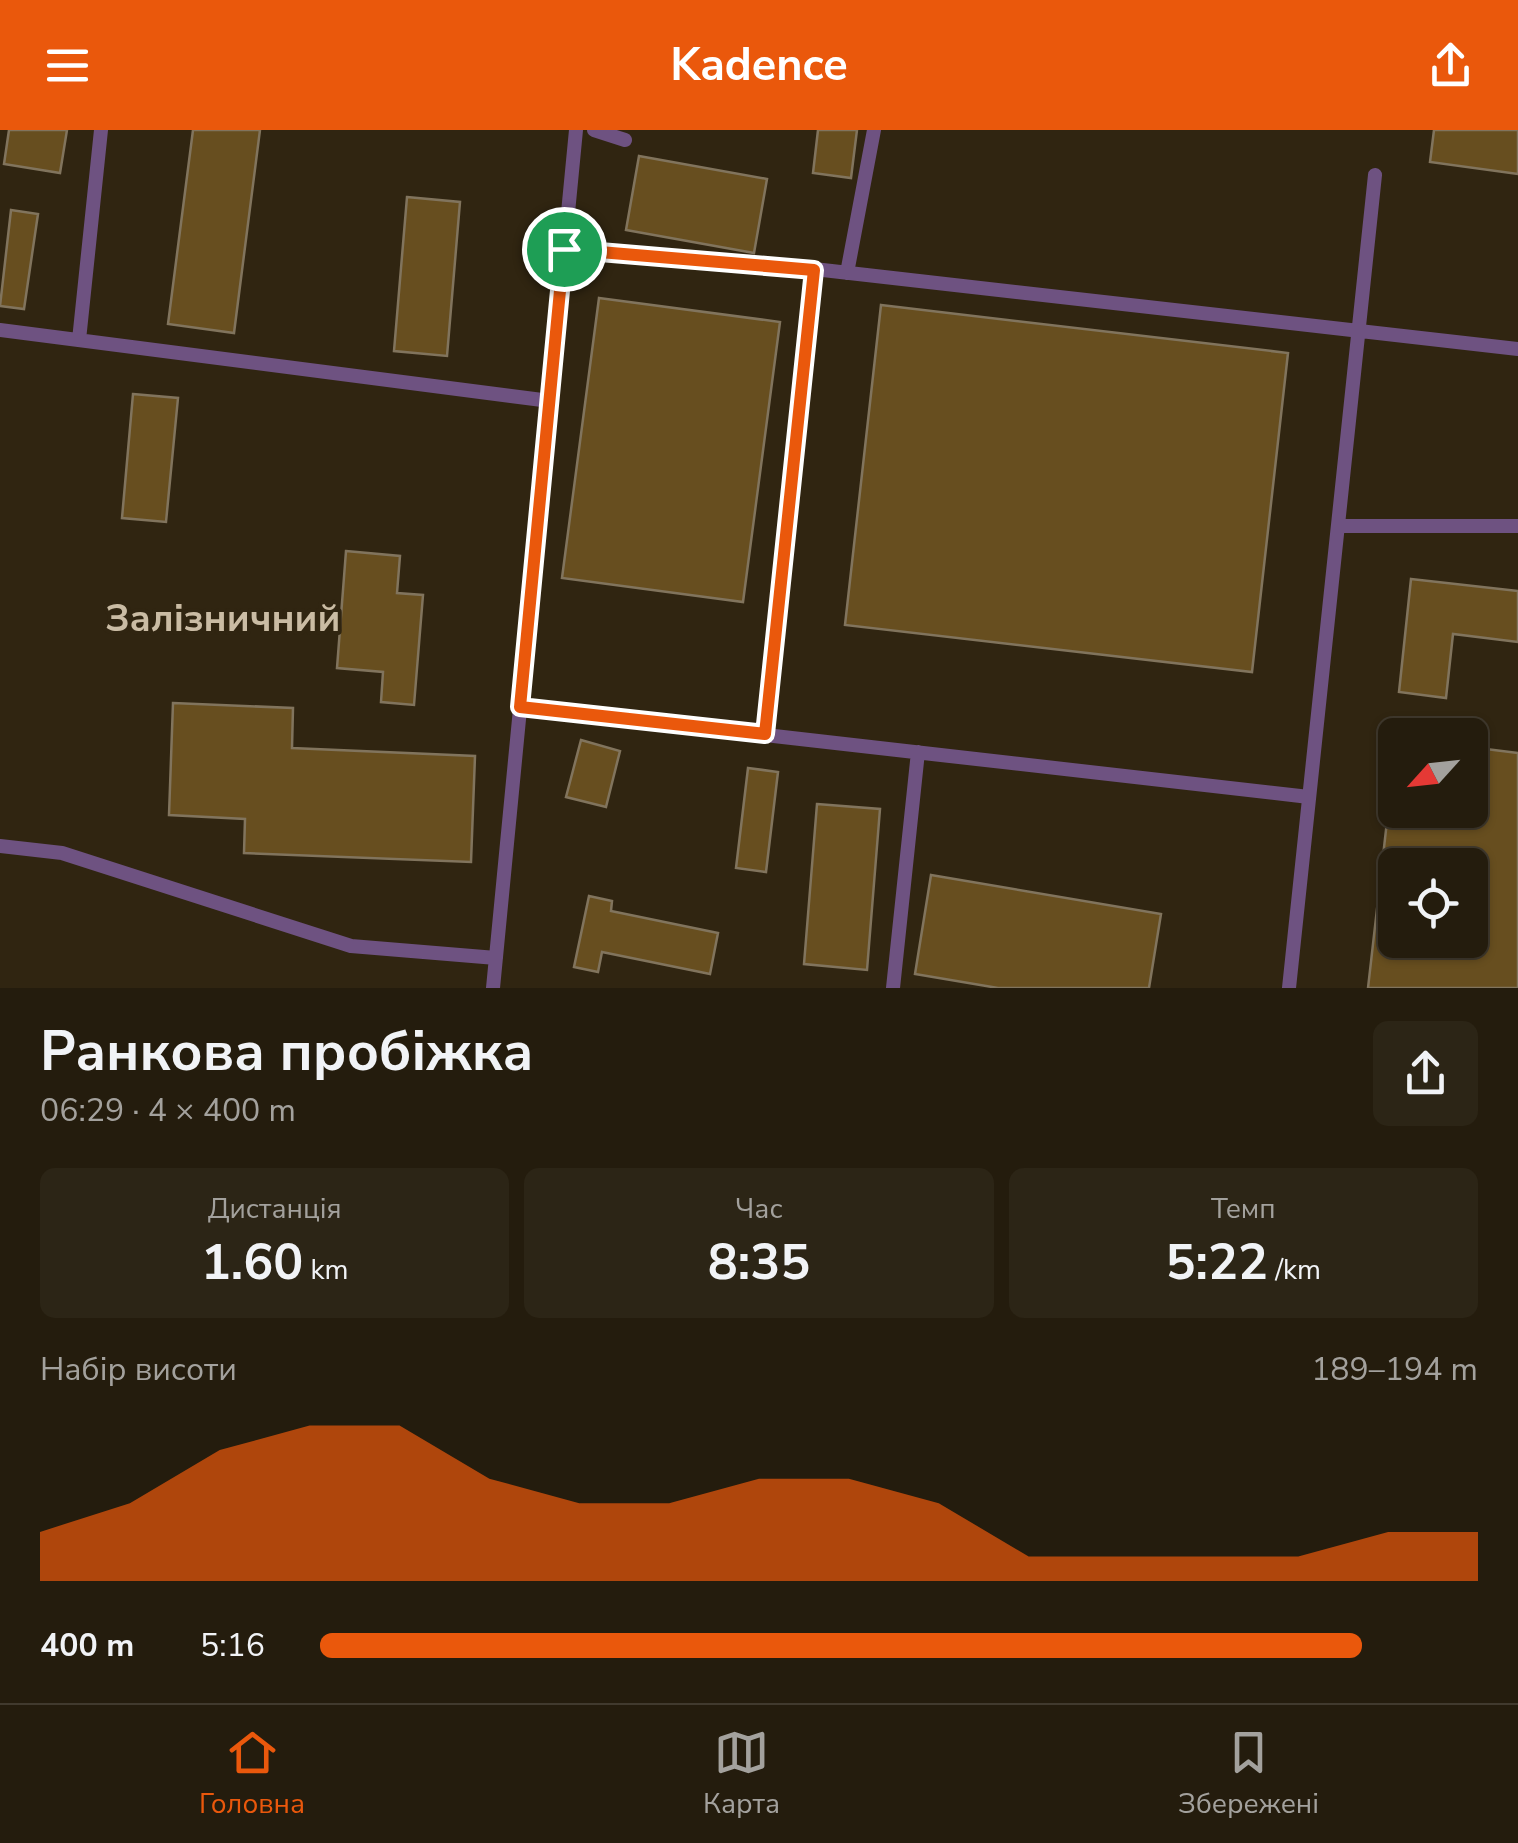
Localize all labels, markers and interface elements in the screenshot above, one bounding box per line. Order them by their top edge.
text: Kadence [670,35,848,96]
icon: menu [40,38,95,93]
icon: share [1423,38,1478,93]
pin [522,207,607,292]
icon: arrive [537,222,592,277]
district label: Залізничний [106,593,340,644]
north arrow [1378,718,1488,828]
map controls [1378,718,1488,958]
button: locate [1378,848,1488,958]
text: Ранкова пробіжка [40,1014,533,1089]
button: share [1373,1021,1478,1126]
text: 06:29 · 4 × 400 m [40,1089,296,1132]
text: Дистанція [208,1190,342,1228]
text: Час [735,1190,783,1228]
text: Темп [1211,1190,1276,1228]
text: 1.60 [201,1228,303,1297]
text: 8:35 [708,1228,810,1297]
text: 5:22 [1166,1228,1268,1297]
text: km [303,1251,348,1289]
text: /km [1268,1251,1321,1289]
text: Набір висоти [40,1348,237,1391]
text: 189–194 m [1311,1348,1478,1391]
text: 400 m [40,1624,134,1667]
text: 5:16 [200,1624,265,1667]
tab: Головна [199,1725,305,1823]
tab: Карта [703,1725,780,1823]
tab: Збережені [1178,1725,1319,1823]

